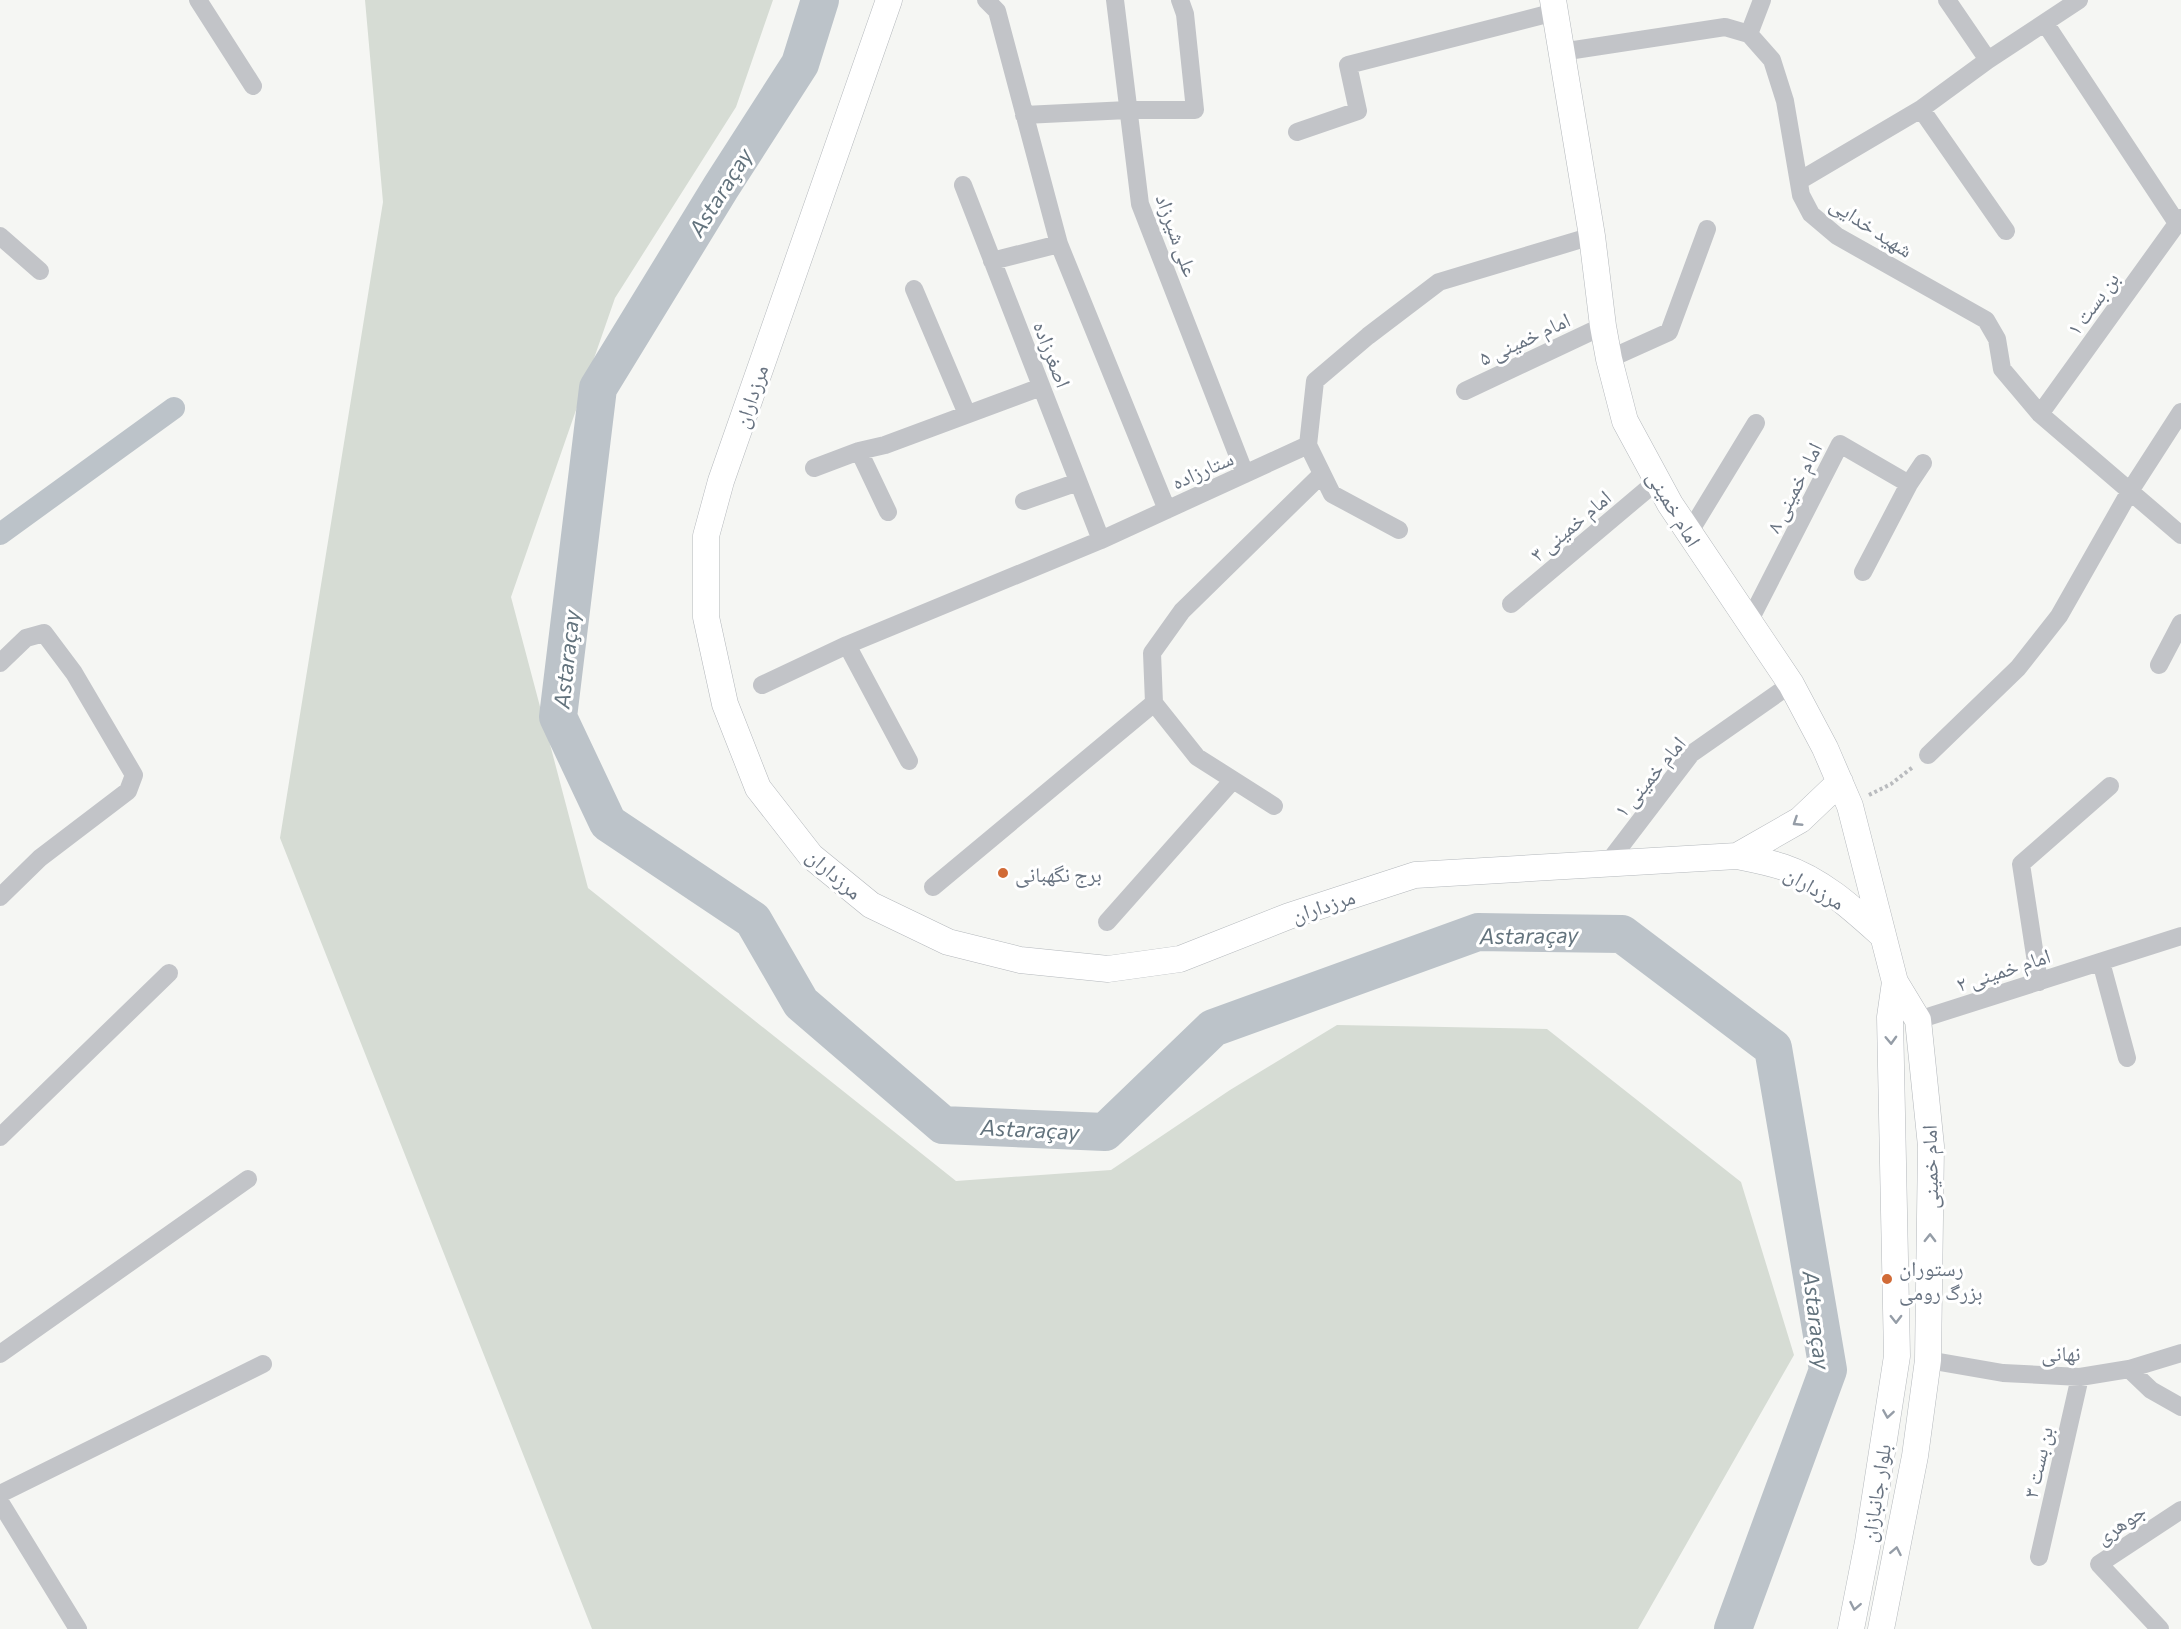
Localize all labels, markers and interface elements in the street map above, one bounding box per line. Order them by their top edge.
water label: Astaraçay [682,142,758,242]
street label: علی شیرزاد [1150,190,1205,281]
street label: شهید خدایی [1825,190,1918,264]
street label: بن بست ۱ [2061,266,2125,341]
street label: امام خمینی ۵ [1474,306,1575,373]
street label: اصغرزاده [1029,317,1077,391]
street label: مرزداران [728,361,773,431]
street label: امام خمینی ۸ [1760,438,1829,538]
street label: ستارزاده [1167,444,1237,494]
street label: امام خمینی [1640,465,1707,552]
street label: امام خمینی ۳ [1525,484,1617,568]
water label: Astaraçay [547,608,585,711]
street label: امام خمینی ۱ [1608,731,1692,823]
one-way arrow [1792,814,1803,825]
street label: مرزداران [802,842,868,905]
street label: مرزداران [1780,860,1850,915]
place label: برج نگهبانی [1015,861,1102,888]
marker: برج نگهبانی [996,866,1010,880]
street label: مرزداران [1288,883,1358,928]
water label: Astaraçay [1478,921,1579,949]
street label: امام خمینی ۲ [1953,942,2054,999]
one-way arrow [1884,1035,1897,1044]
water label: Astaraçay [979,1113,1081,1145]
street label: امام خمینی [1916,1125,1945,1209]
one-way arrow [1924,1234,1936,1243]
place label: رستوران بزرگ رومی [1899,1255,1983,1306]
water label: Astaraçay [1797,1268,1837,1371]
marker: رستوران بزرگ رومی [1880,1272,1894,1286]
one-way arrow [1890,1314,1902,1323]
street label: نهانی [2041,1340,2081,1367]
one-way arrow [1882,1409,1895,1419]
street label: بن بست ۳ [2017,1424,2059,1501]
street label: بلوار جانبازان [1855,1442,1896,1544]
street label: جوهری [2090,1497,2150,1550]
one-way arrow [1889,1546,1902,1556]
one-way arrow [1849,1601,1862,1611]

